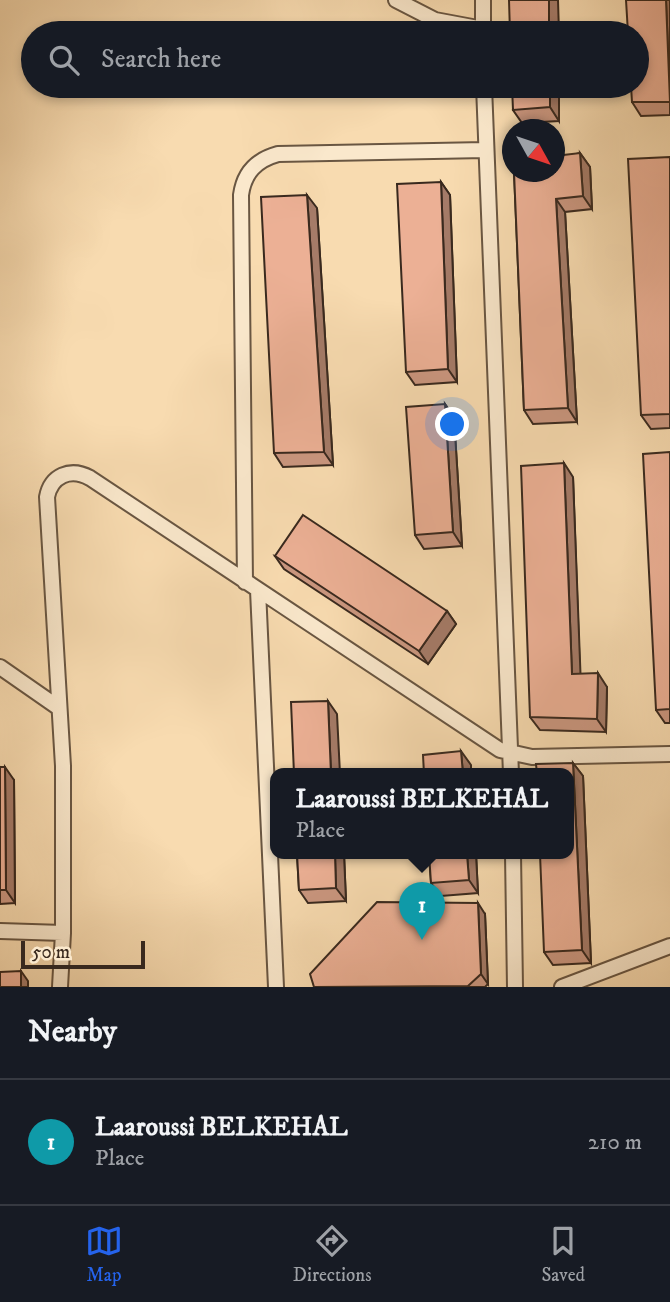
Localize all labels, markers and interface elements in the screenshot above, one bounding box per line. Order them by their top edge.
search box [21,21,649,98]
icon: search [45,41,83,79]
text: Search here [101,43,221,76]
north arrow [502,119,565,182]
your location [435,407,469,441]
popup [270,768,574,859]
text: Laaroussi BELKEHAL [296,783,548,816]
text: Place [296,816,345,845]
pin: 1 [399,882,445,940]
scale bar [21,938,145,970]
text: 50 m [32,941,70,964]
text: Nearby [28,1014,117,1051]
text: Laaroussi BELKEHAL [95,1111,348,1144]
text: 1 [47,1128,55,1157]
text: 210 m [588,1128,642,1157]
text: Place [95,1144,144,1173]
tab: Map [85,1222,123,1287]
tab: Directions [293,1222,372,1287]
tab: Saved [541,1222,585,1287]

